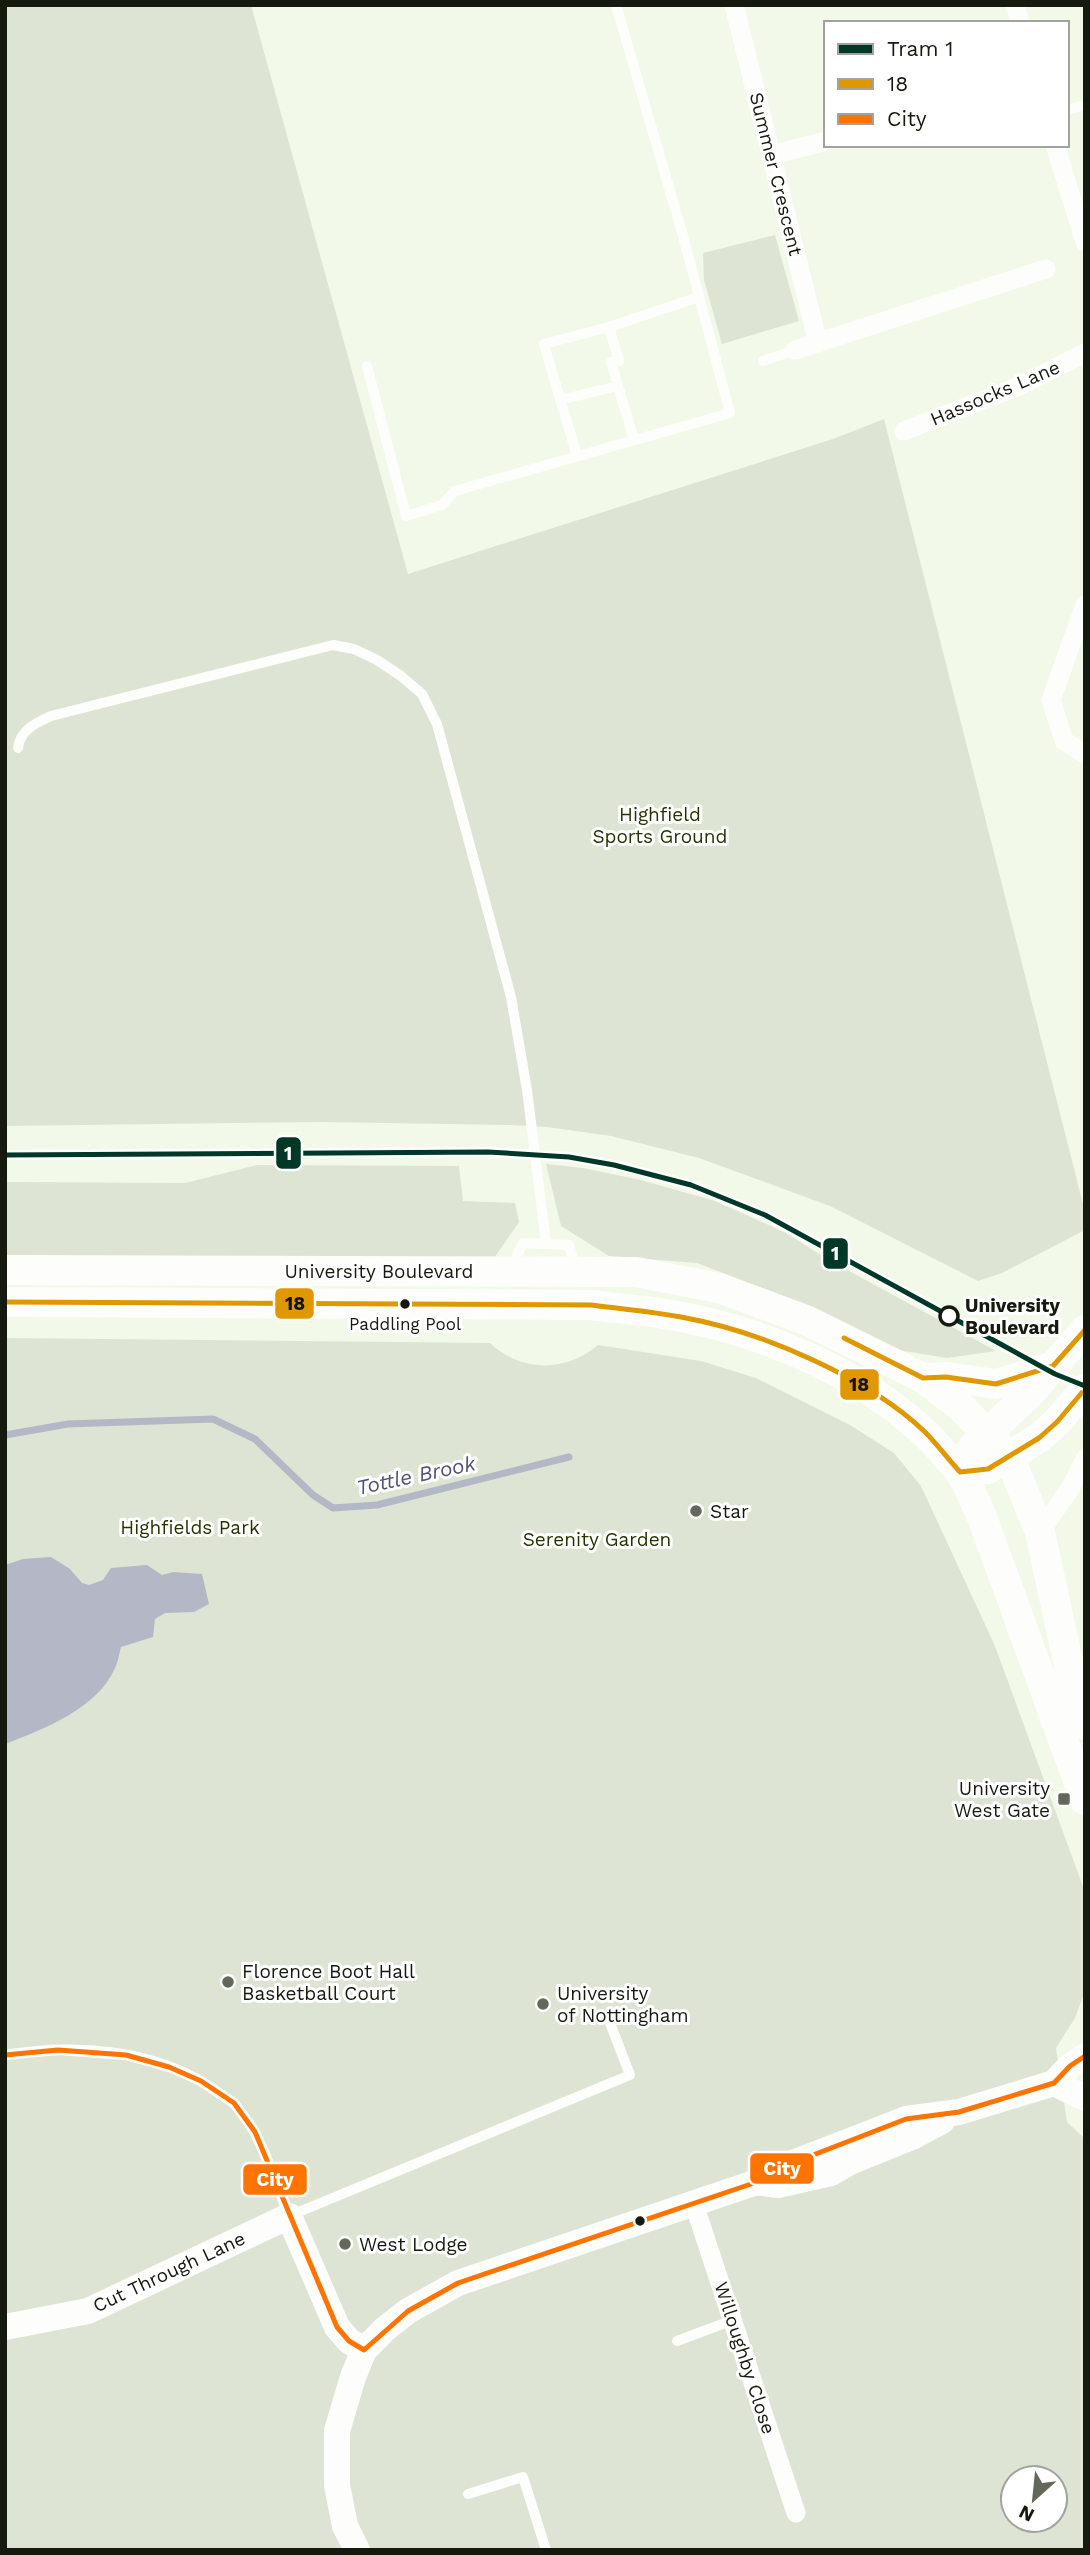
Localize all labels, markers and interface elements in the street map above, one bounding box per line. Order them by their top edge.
legend [824,21,1069,147]
text: Tram 1 [887,36,953,61]
text: 18 [887,71,908,96]
street label: Summer Crescent [745,90,807,258]
text: City [887,106,927,131]
street label: Hassocks Lane [927,355,1063,431]
park label: Highfield Sports Ground [592,803,728,848]
line badge: 1 [275,1136,302,1170]
text: 1 [284,1142,292,1165]
line badge: 1 [822,1237,849,1270]
text: 1 [831,1242,839,1265]
street label: University Boulevard [285,1260,474,1283]
line badge: 18 [274,1287,315,1320]
text: 18 [285,1292,305,1315]
place label: University Boulevard [965,1294,1060,1339]
marker: Paddling Pool [398,1297,412,1311]
marker: University Boulevard [939,1306,959,1326]
place label: Paddling Pool [349,1314,462,1334]
line badge: 18 [839,1368,880,1401]
text: 18 [849,1373,869,1396]
water label: Tottle Brook [354,1450,478,1500]
place label: Star [710,1500,749,1523]
marker: Star [688,1503,704,1519]
park label: Highfields Park [120,1516,260,1539]
park label: Serenity Garden [523,1528,671,1551]
place label: University West Gate [954,1777,1050,1822]
marker: University West Gate [1056,1791,1072,1807]
place label: Florence Boot Hall Basketball Court [242,1960,415,2005]
marker: Florence Boot Hall Basketball Court [220,1974,236,1990]
place label: University of Nottingham [557,1982,689,2027]
marker: University of Nottingham [535,1996,551,2012]
line badge: City [749,2152,815,2185]
text: City [763,2157,801,2180]
line badge: City [242,2163,308,2196]
text: City [256,2168,294,2191]
unlabelled marker [633,2214,647,2228]
street label: Cut Through Lane [89,2227,249,2317]
place label: West Lodge [359,2233,468,2256]
marker: West Lodge [337,2236,353,2252]
street label: Willoughby Close [710,2279,780,2437]
north arrow [999,2464,1069,2534]
text: N [1015,2500,1038,2527]

